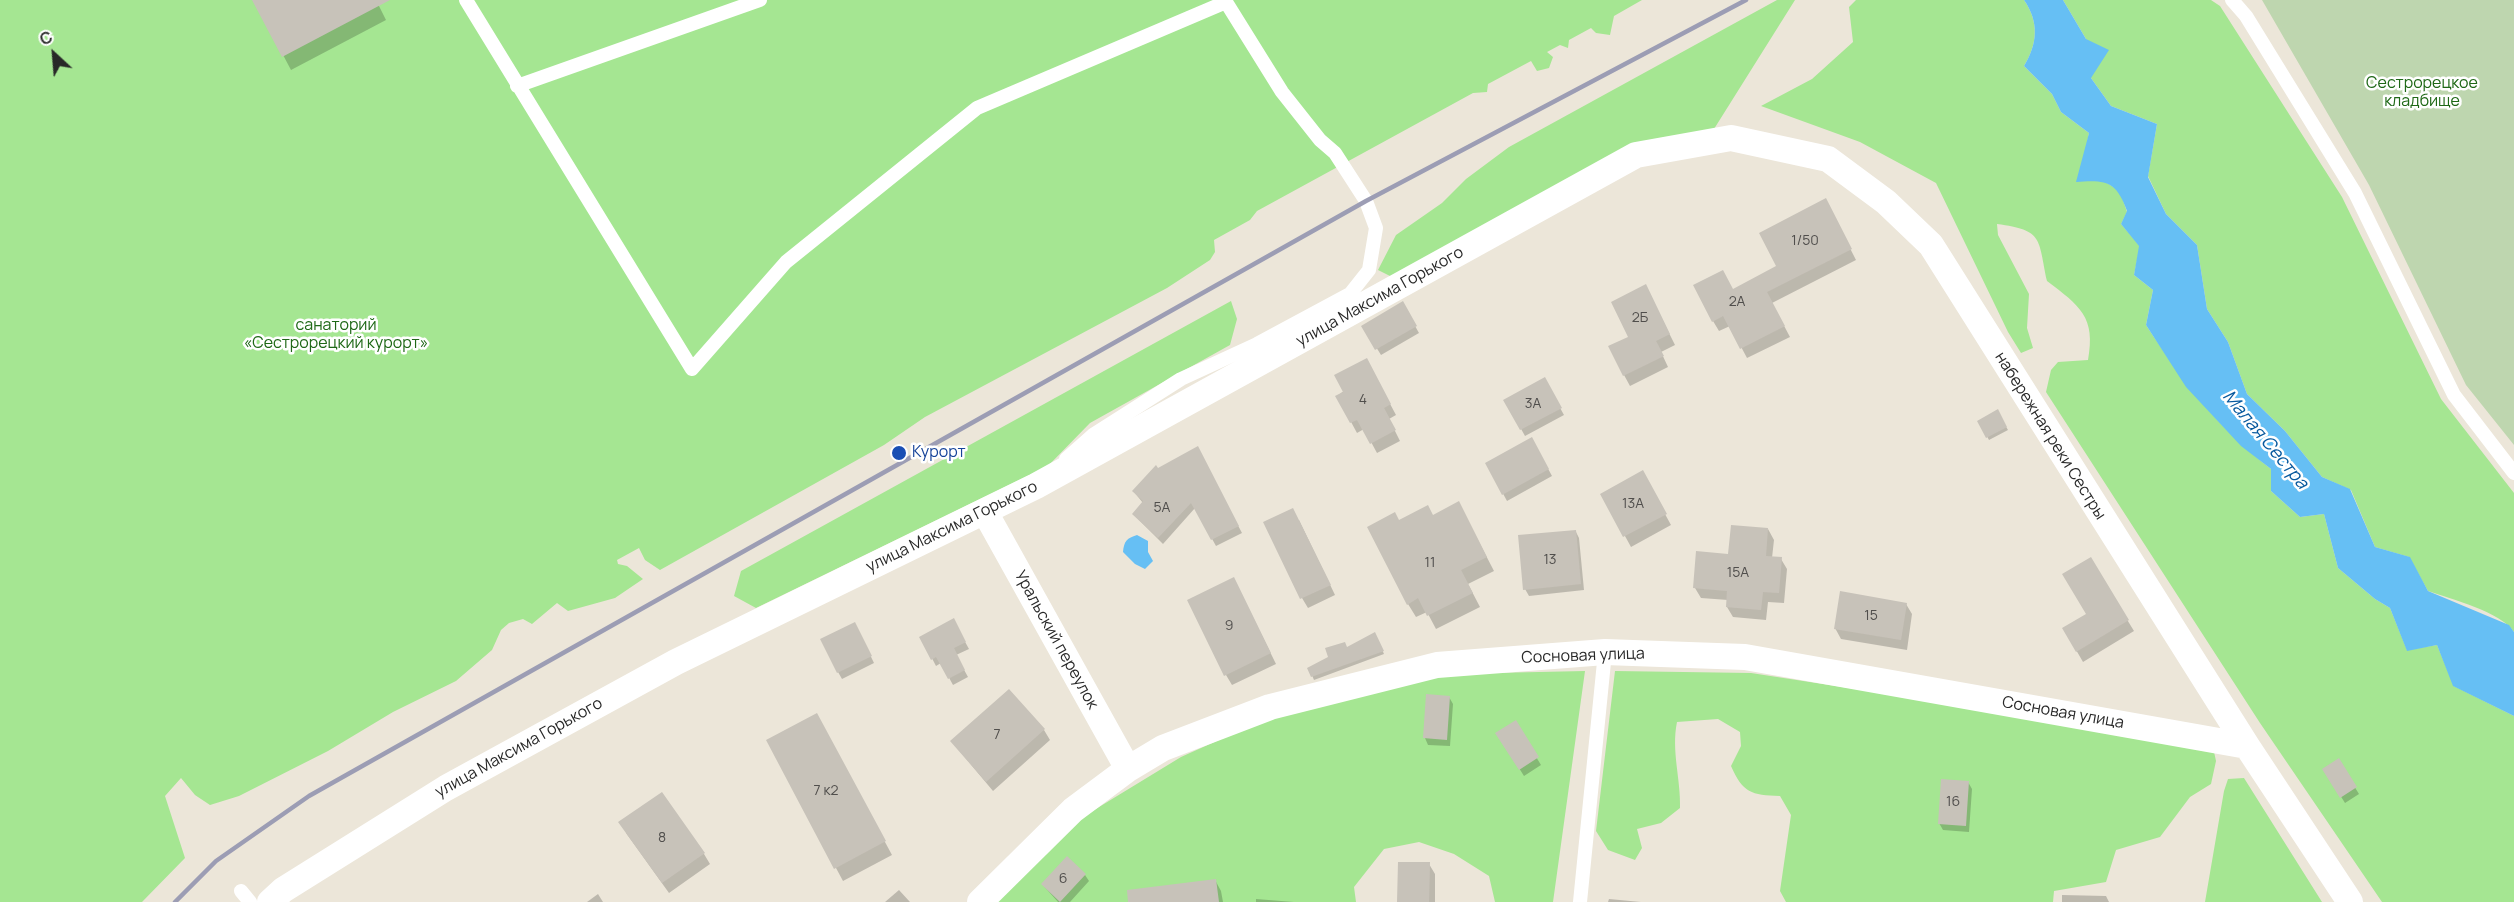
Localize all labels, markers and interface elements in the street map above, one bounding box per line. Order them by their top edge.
north arrow [24,24,84,84]
text: С [36,25,56,50]
park label: Сестрорецкое кладбище [2366,74,2478,112]
house number: 1/50 [1791,233,1819,249]
street label: улица Максима Горького [1293,243,1467,351]
house number: 2А [1729,294,1745,310]
house number: 2Б [1632,310,1648,326]
park label: санаторий «Сестрорецкий курорт» [244,316,428,354]
street label: набережная реки Сестры [1990,349,2110,523]
water label: Малая Сестра [2218,386,2312,494]
house number: 4 [1359,392,1367,408]
house number: 3А [1525,396,1541,412]
place label: Курорт [912,443,966,463]
marker: Курорт [890,444,908,462]
street label: улица Максима Горького [863,477,1041,577]
house number: 13А [1622,496,1644,512]
house number: 5А [1154,500,1170,516]
house number: 13 [1543,552,1557,568]
house number: 11 [1425,555,1435,571]
house number: 15А [1727,565,1749,581]
street label: Уральский переулок [1010,567,1102,713]
house number: 15 [1864,608,1878,624]
house number: 9 [1225,618,1233,634]
street label: Сосновая улица [1521,644,1645,668]
street label: Сосновая улица [2001,693,2125,733]
street label: улица Максима Горького [432,694,606,802]
house number: 7 [993,727,1001,743]
house number: 7 к2 [814,783,838,799]
house number: 16 [1946,794,1960,810]
house number: 8 [658,830,666,846]
house number: 6 [1059,871,1067,887]

